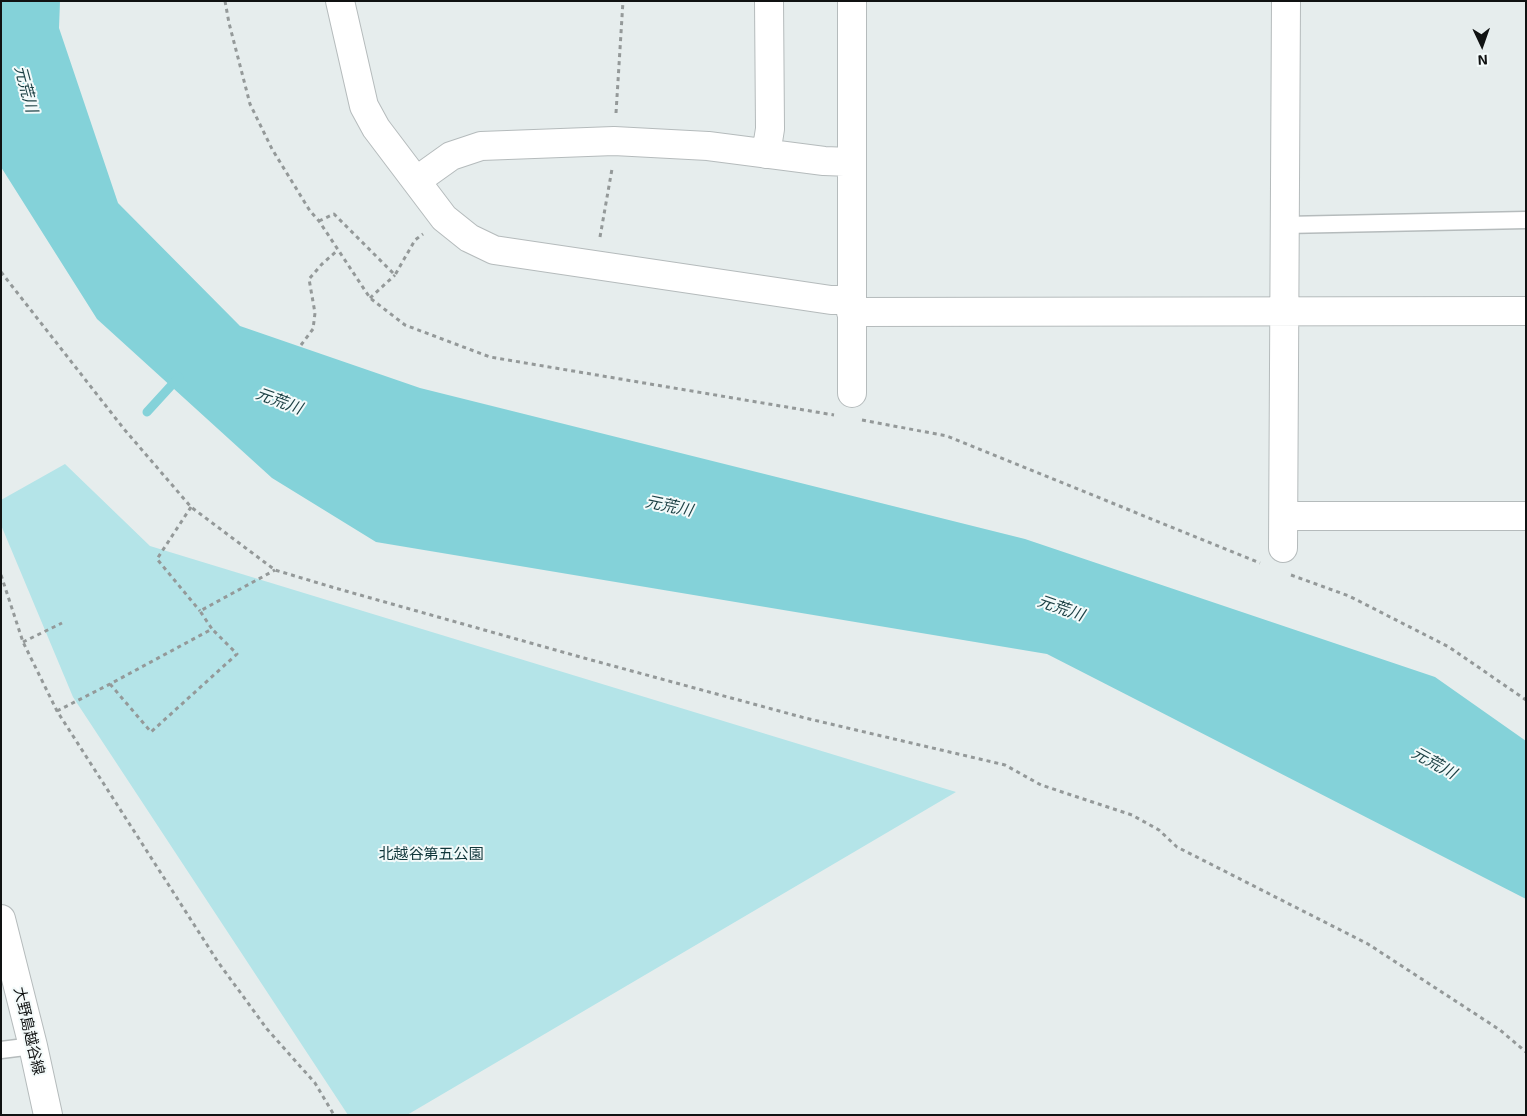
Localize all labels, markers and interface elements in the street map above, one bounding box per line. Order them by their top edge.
north arrow [1457,20,1507,70]
text: N [1477,52,1488,69]
water label: 元荒川 [11,63,41,115]
water label: 元荒川 [253,384,305,418]
water label: 元荒川 [644,492,694,520]
water label: 元荒川 [1035,591,1087,625]
water label: 元荒川 [1408,743,1460,783]
park label: 北越谷第五公園 [379,845,483,863]
street label: 大野島越谷線 [10,985,48,1077]

